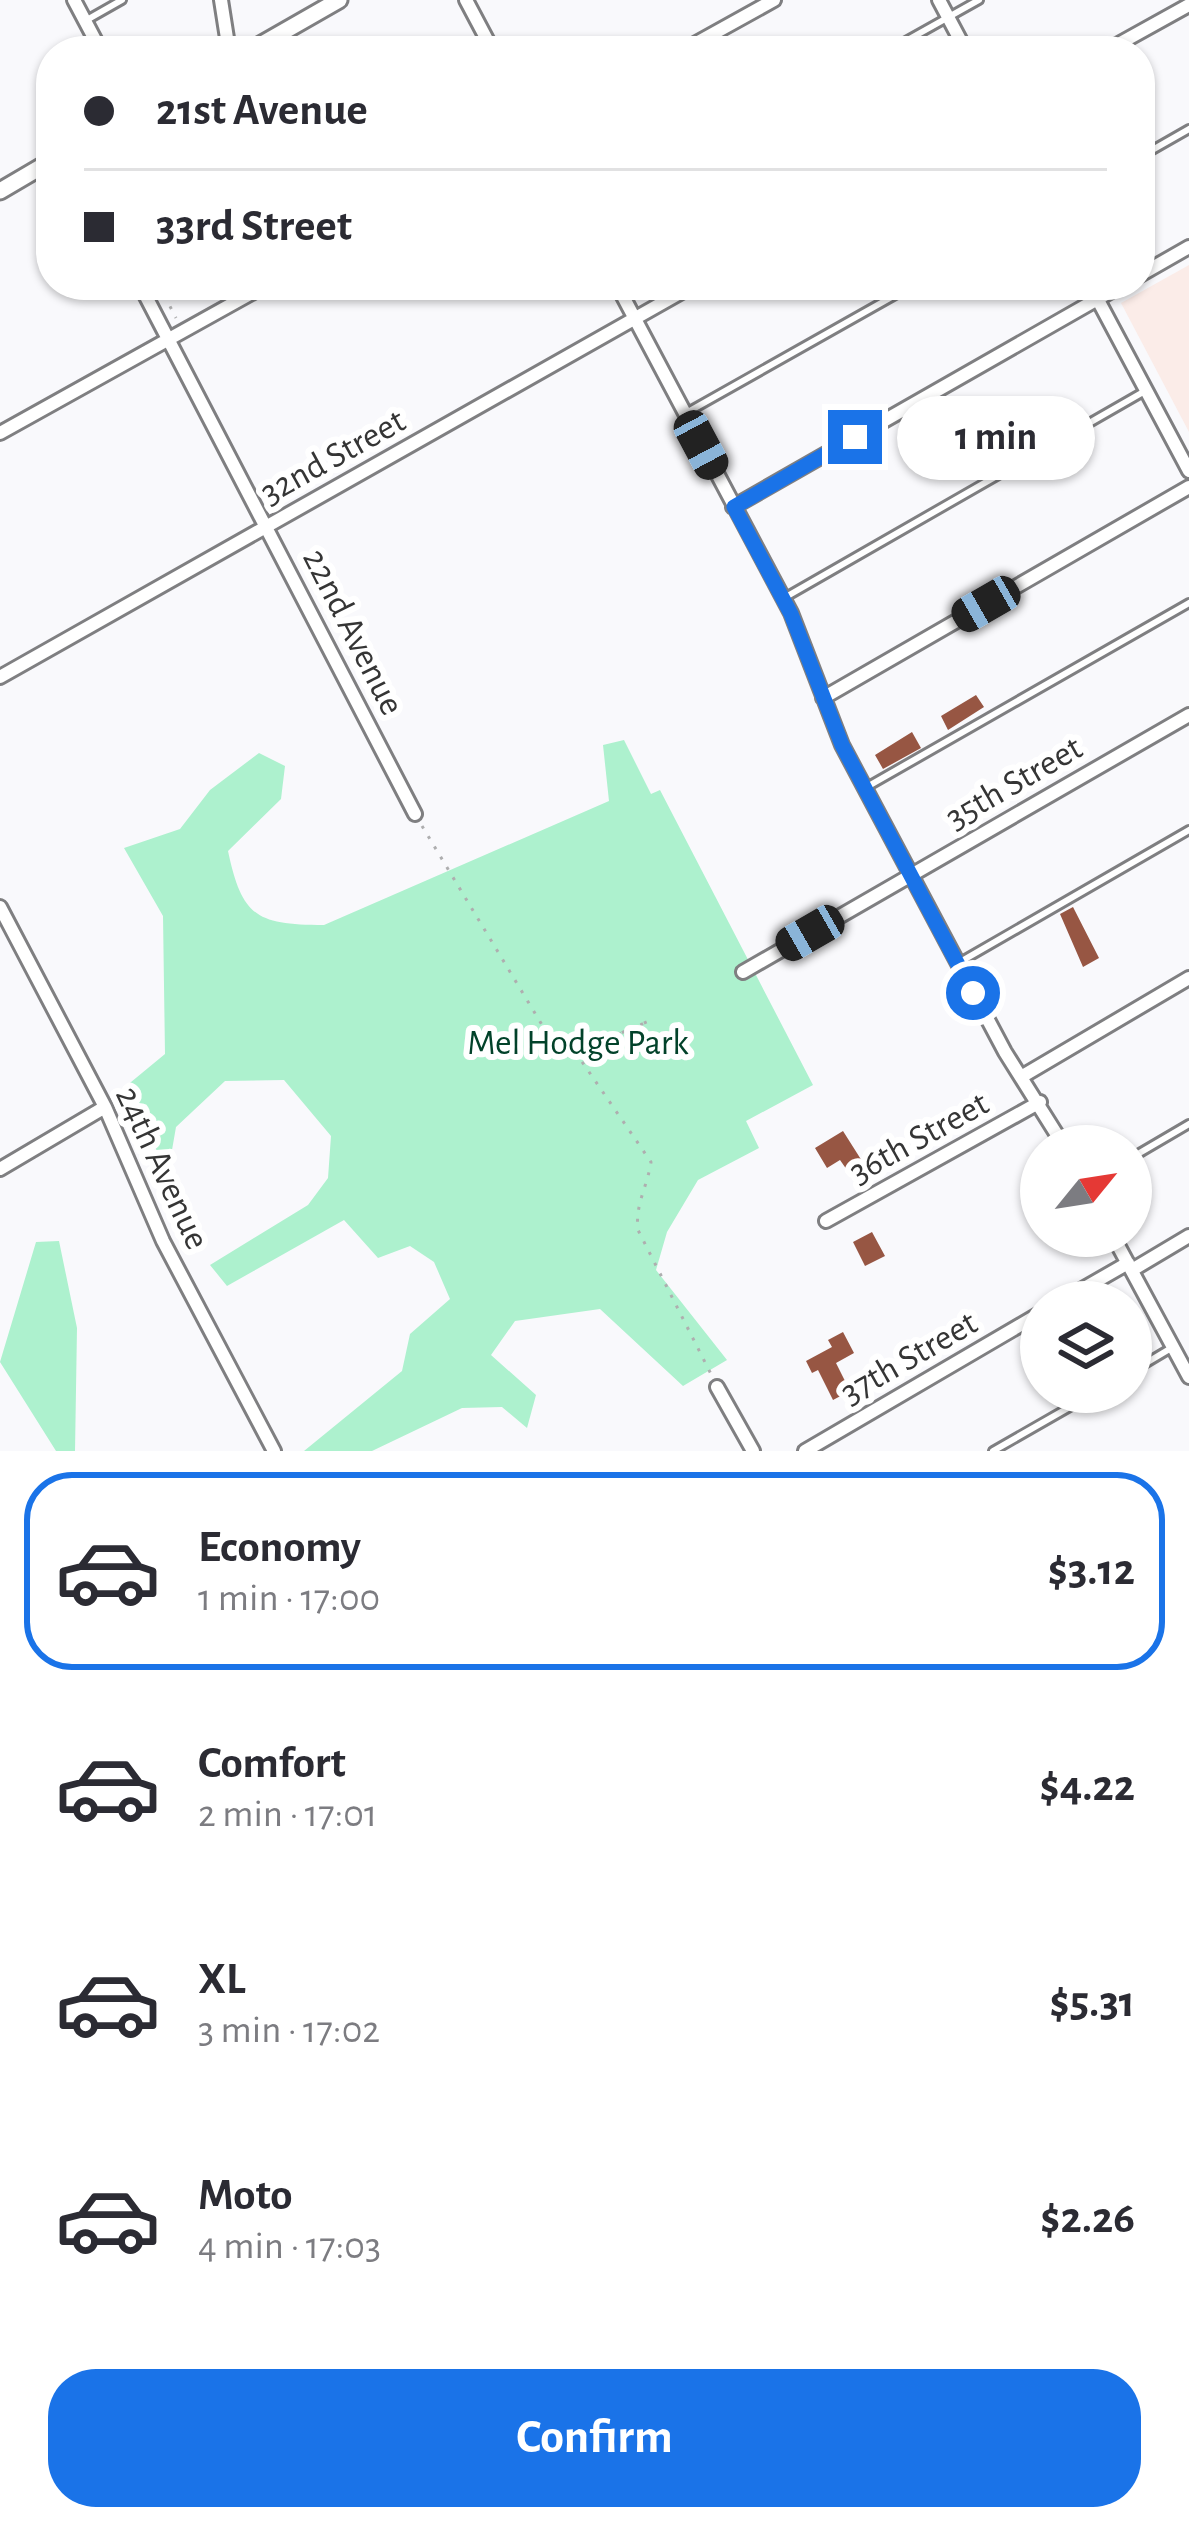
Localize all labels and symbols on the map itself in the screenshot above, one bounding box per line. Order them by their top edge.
callout: 1 min [897,395,1095,479]
street label: 32nd Street [255,402,412,511]
car [668,405,734,485]
route end [828,410,882,464]
street label: 22nd Avenue [296,543,410,721]
car [946,570,1026,638]
street label: 35th Street [940,729,1089,836]
car [770,899,850,967]
route start [946,966,1000,1020]
park label: Mel Hodge Park [467,1025,689,1061]
street label: 24th Avenue [109,1081,215,1255]
street label: 36th Street [843,1085,995,1190]
north arrow [1020,1125,1152,1257]
street label: 37th Street [835,1304,984,1411]

